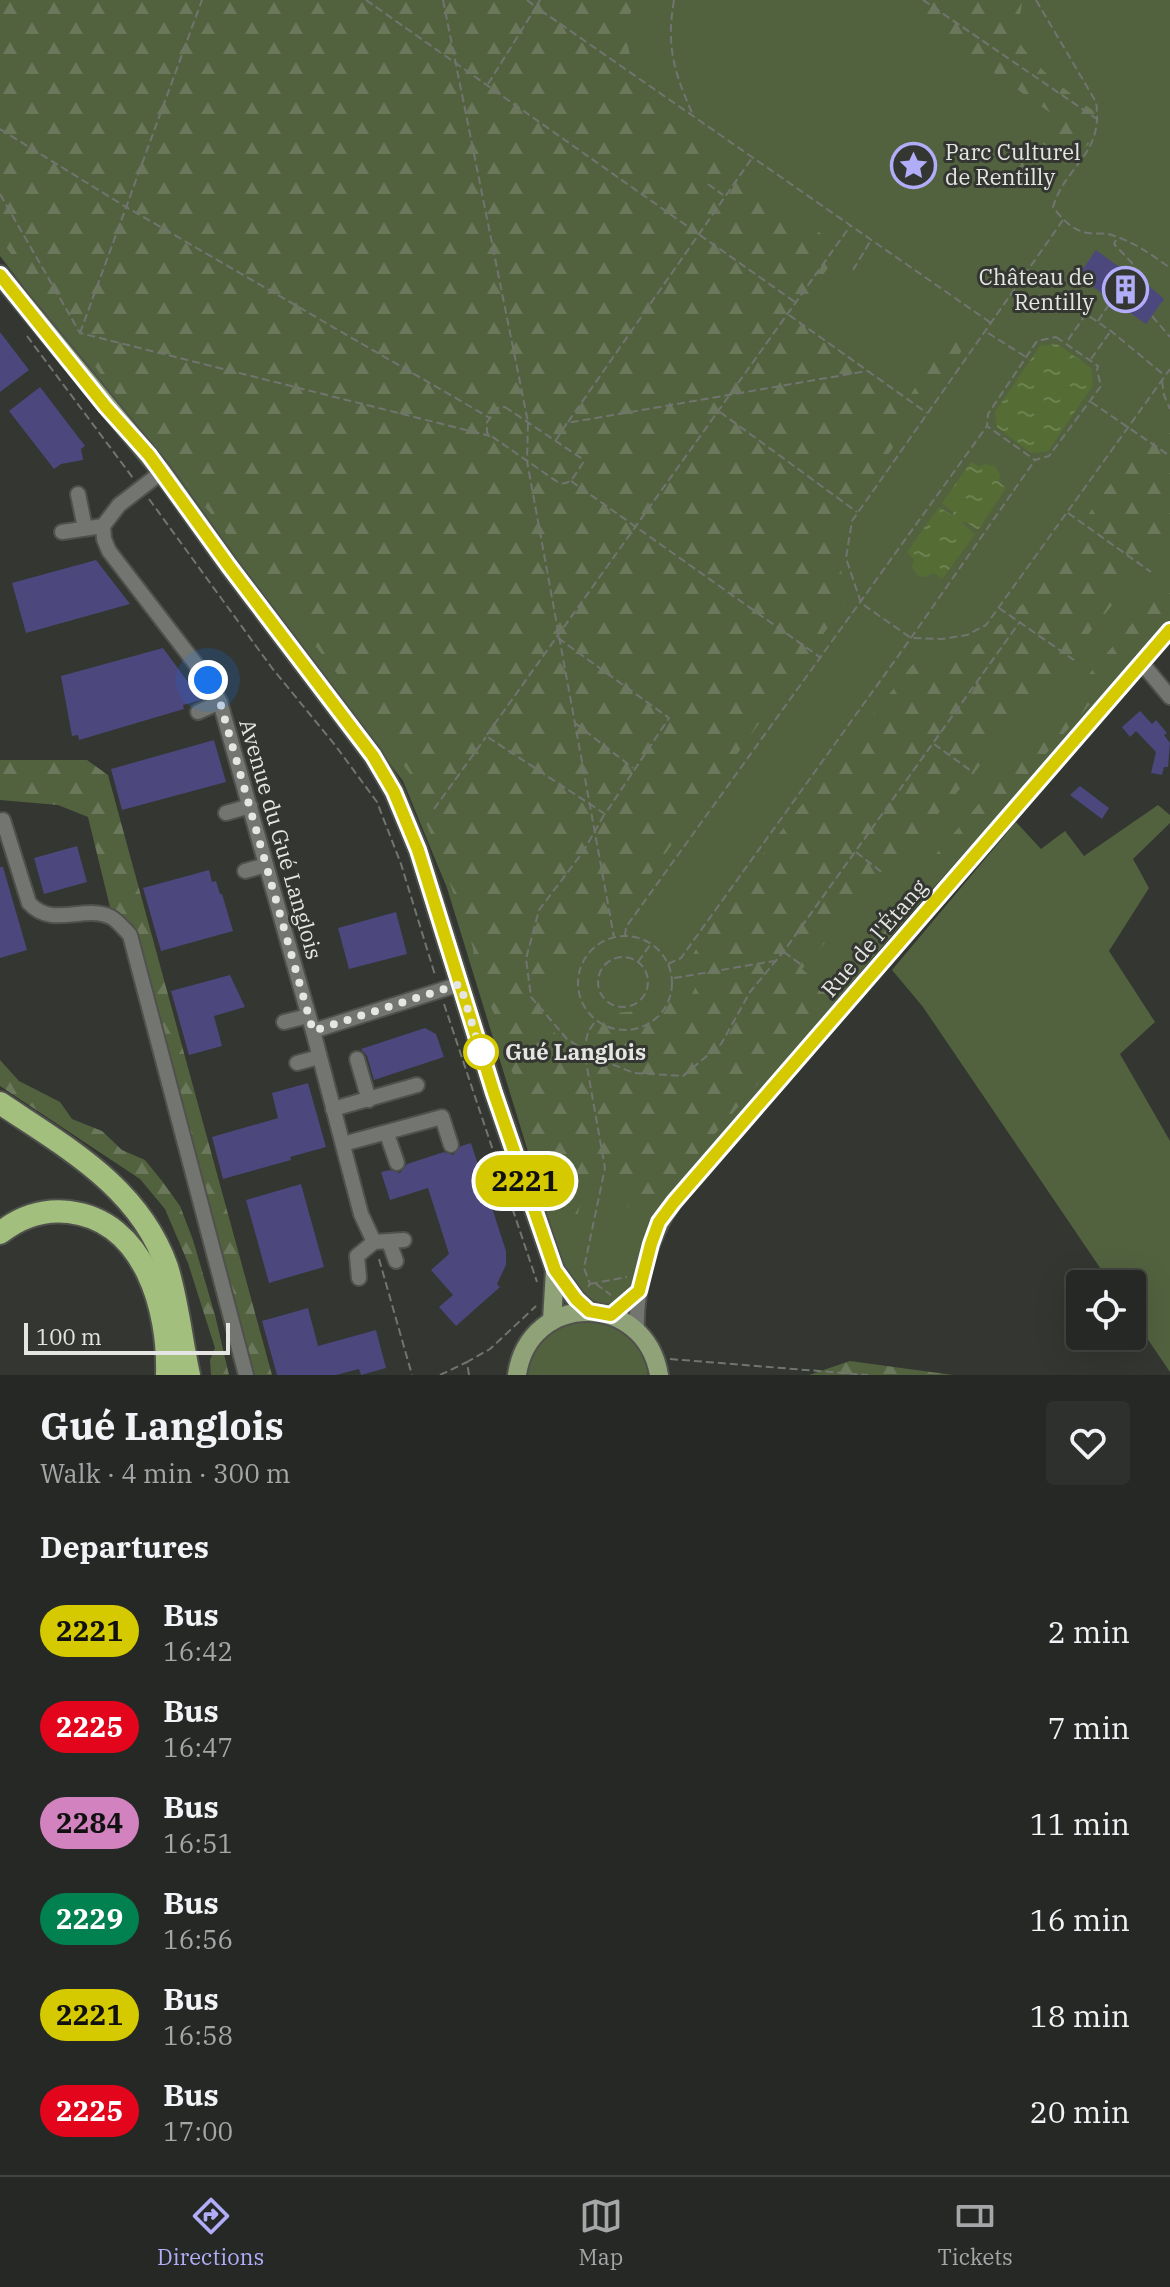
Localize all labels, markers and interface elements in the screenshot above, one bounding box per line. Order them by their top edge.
place label: Parc Culturel de Rentilly [945,137,1081,191]
place icon: Parc Culturel de Rentilly [890,141,938,189]
place label: Château de Rentilly [979,262,1094,316]
building icon: Château de Rentilly [1101,266,1149,314]
your location [188,660,228,700]
street label: Avenue du Gué Langlois [233,715,330,962]
street label: Rue de l'Étang [814,873,933,1003]
marker: Gué Langlois [464,1035,498,1069]
place label: Gué Langlois [505,1037,646,1066]
line badge: 2221 [469,1155,581,1207]
text: 2221 [491,1162,559,1199]
map controls [1066,1270,1146,1350]
button: locate [1066,1270,1146,1350]
scale bar [24,1319,230,1355]
text: 100 m [36,1322,102,1351]
text: Gué Langlois [40,1401,284,1450]
button: heart [1046,1401,1130,1485]
text: Walk · 4 min · 300 m [40,1456,291,1490]
text: Departures [40,1527,209,1566]
text: Bus [163,1595,219,1634]
text: 2221 [56,1612,123,1649]
text: 2 min [1048,1612,1130,1651]
text: 16:42 [163,1634,233,1668]
text: Bus [163,1691,219,1730]
text: 2225 [56,1708,123,1745]
text: 7 min [1048,1708,1130,1747]
text: 16:47 [163,1730,233,1764]
text: Bus [163,1787,219,1826]
text: 2284 [56,1804,123,1841]
text: 11 min [1030,1804,1130,1843]
text: 16:51 [163,1826,233,1860]
text: Bus [163,1883,219,1922]
text: 2229 [56,1900,123,1937]
text: 16 min [1030,1900,1130,1939]
text: 16:56 [163,1922,233,1956]
text: Bus [163,1979,219,2018]
text: 2221 [56,1996,123,2033]
text: 18 min [1030,1996,1130,2035]
text: 16:58 [163,2018,233,2052]
text: Bus [163,2075,219,2114]
text: 2225 [56,2092,123,2129]
text: 20 min [1030,2092,1130,2131]
text: 17:00 [163,2114,233,2148]
tab: Directions [157,2194,264,2271]
tab: Map [579,2194,623,2271]
tab: Tickets [937,2194,1013,2271]

